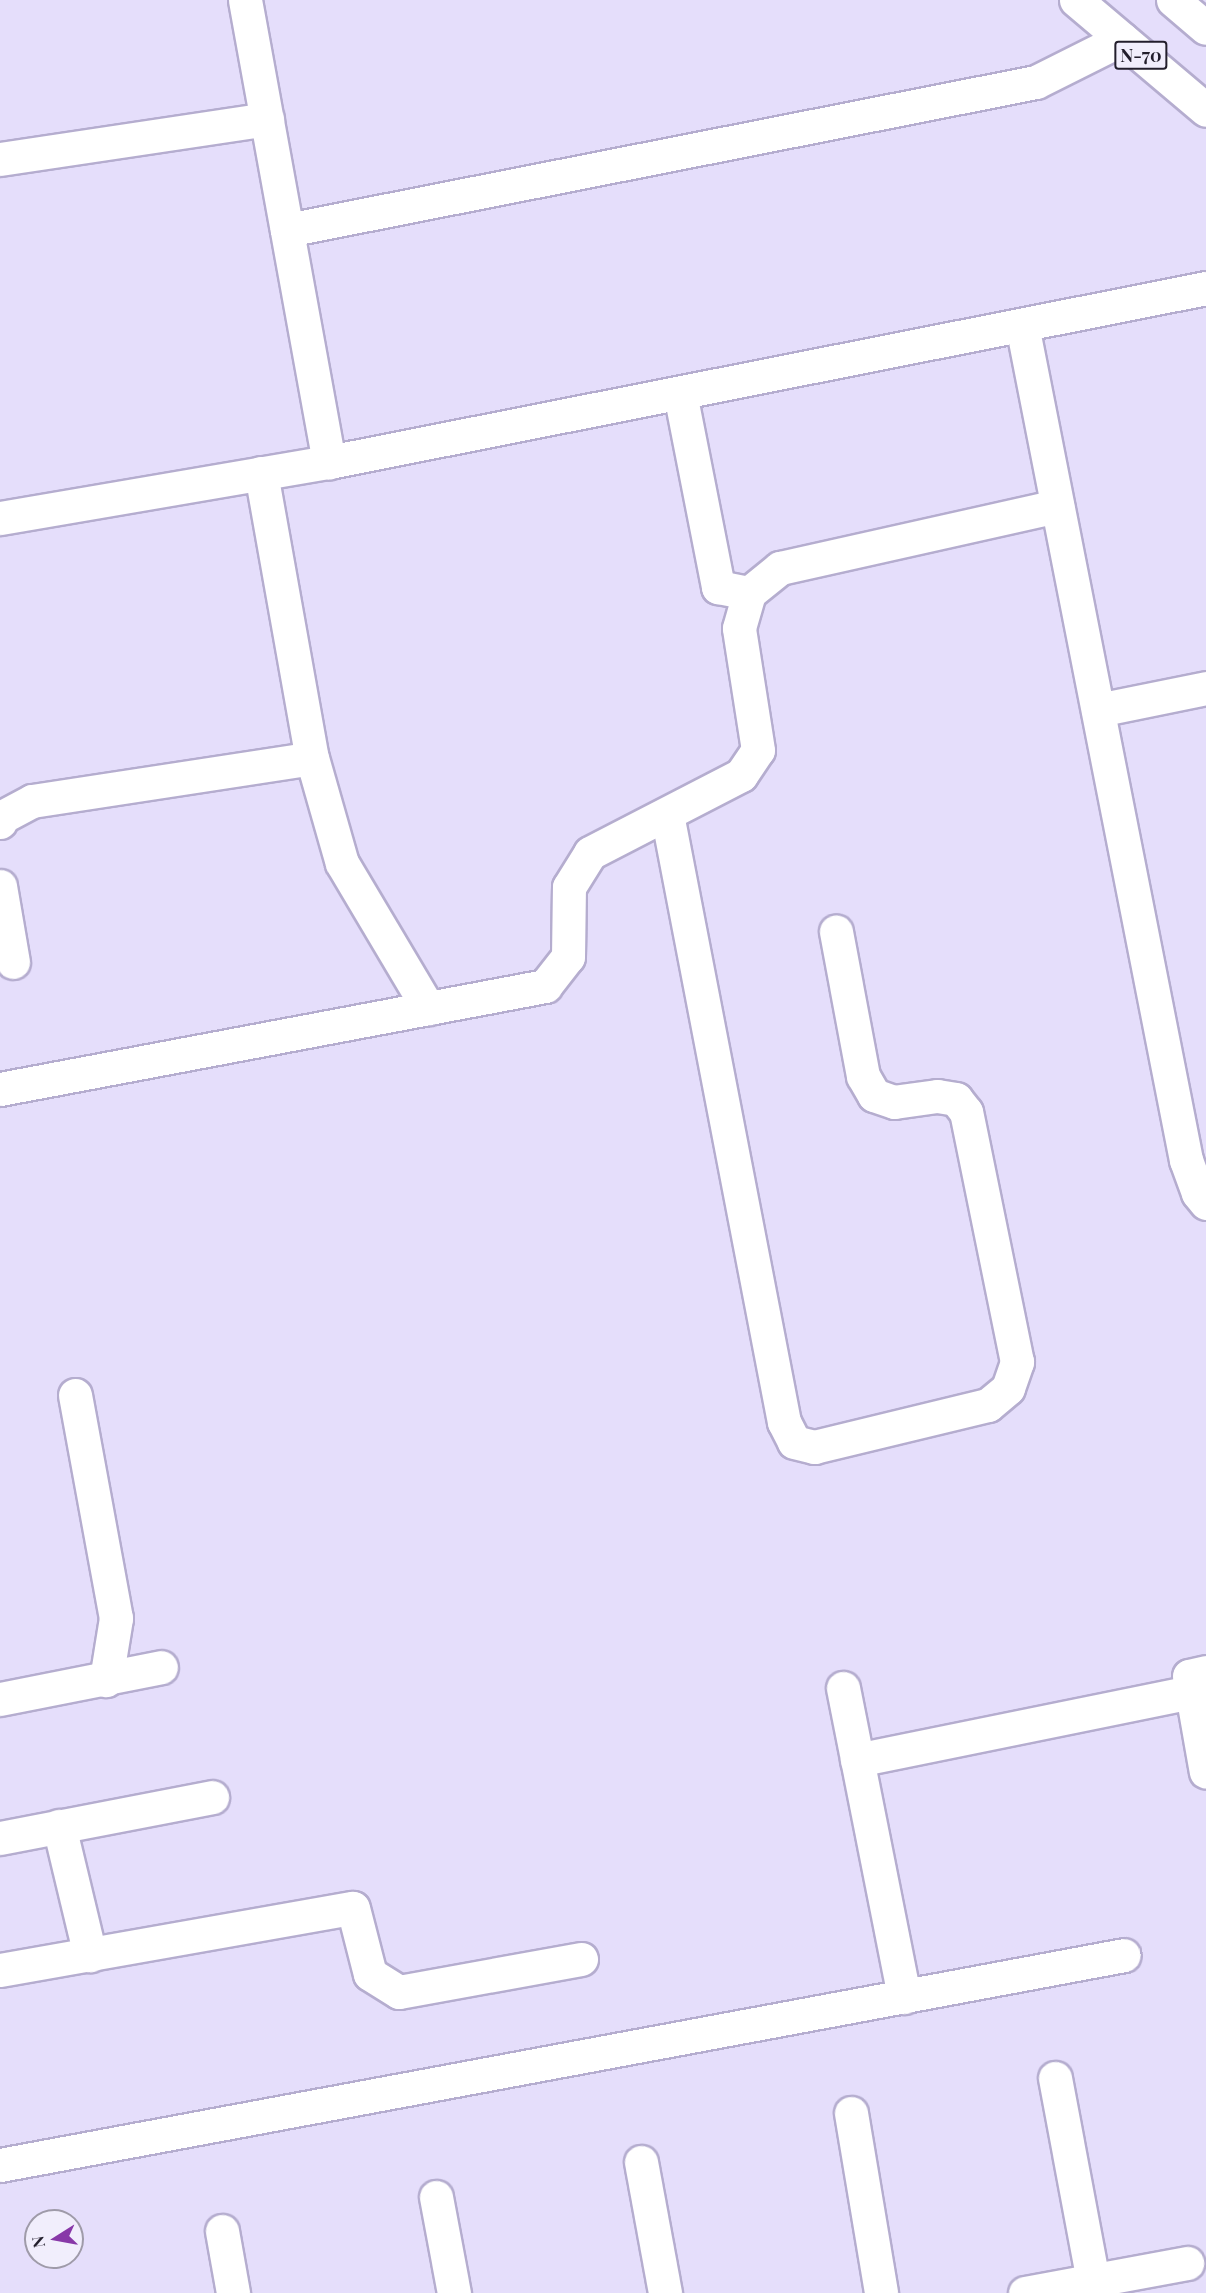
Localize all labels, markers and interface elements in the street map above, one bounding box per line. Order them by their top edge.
road number: N-70 [1114,40,1168,70]
north arrow [24,2209,84,2269]
text: N [26,2234,49,2250]

